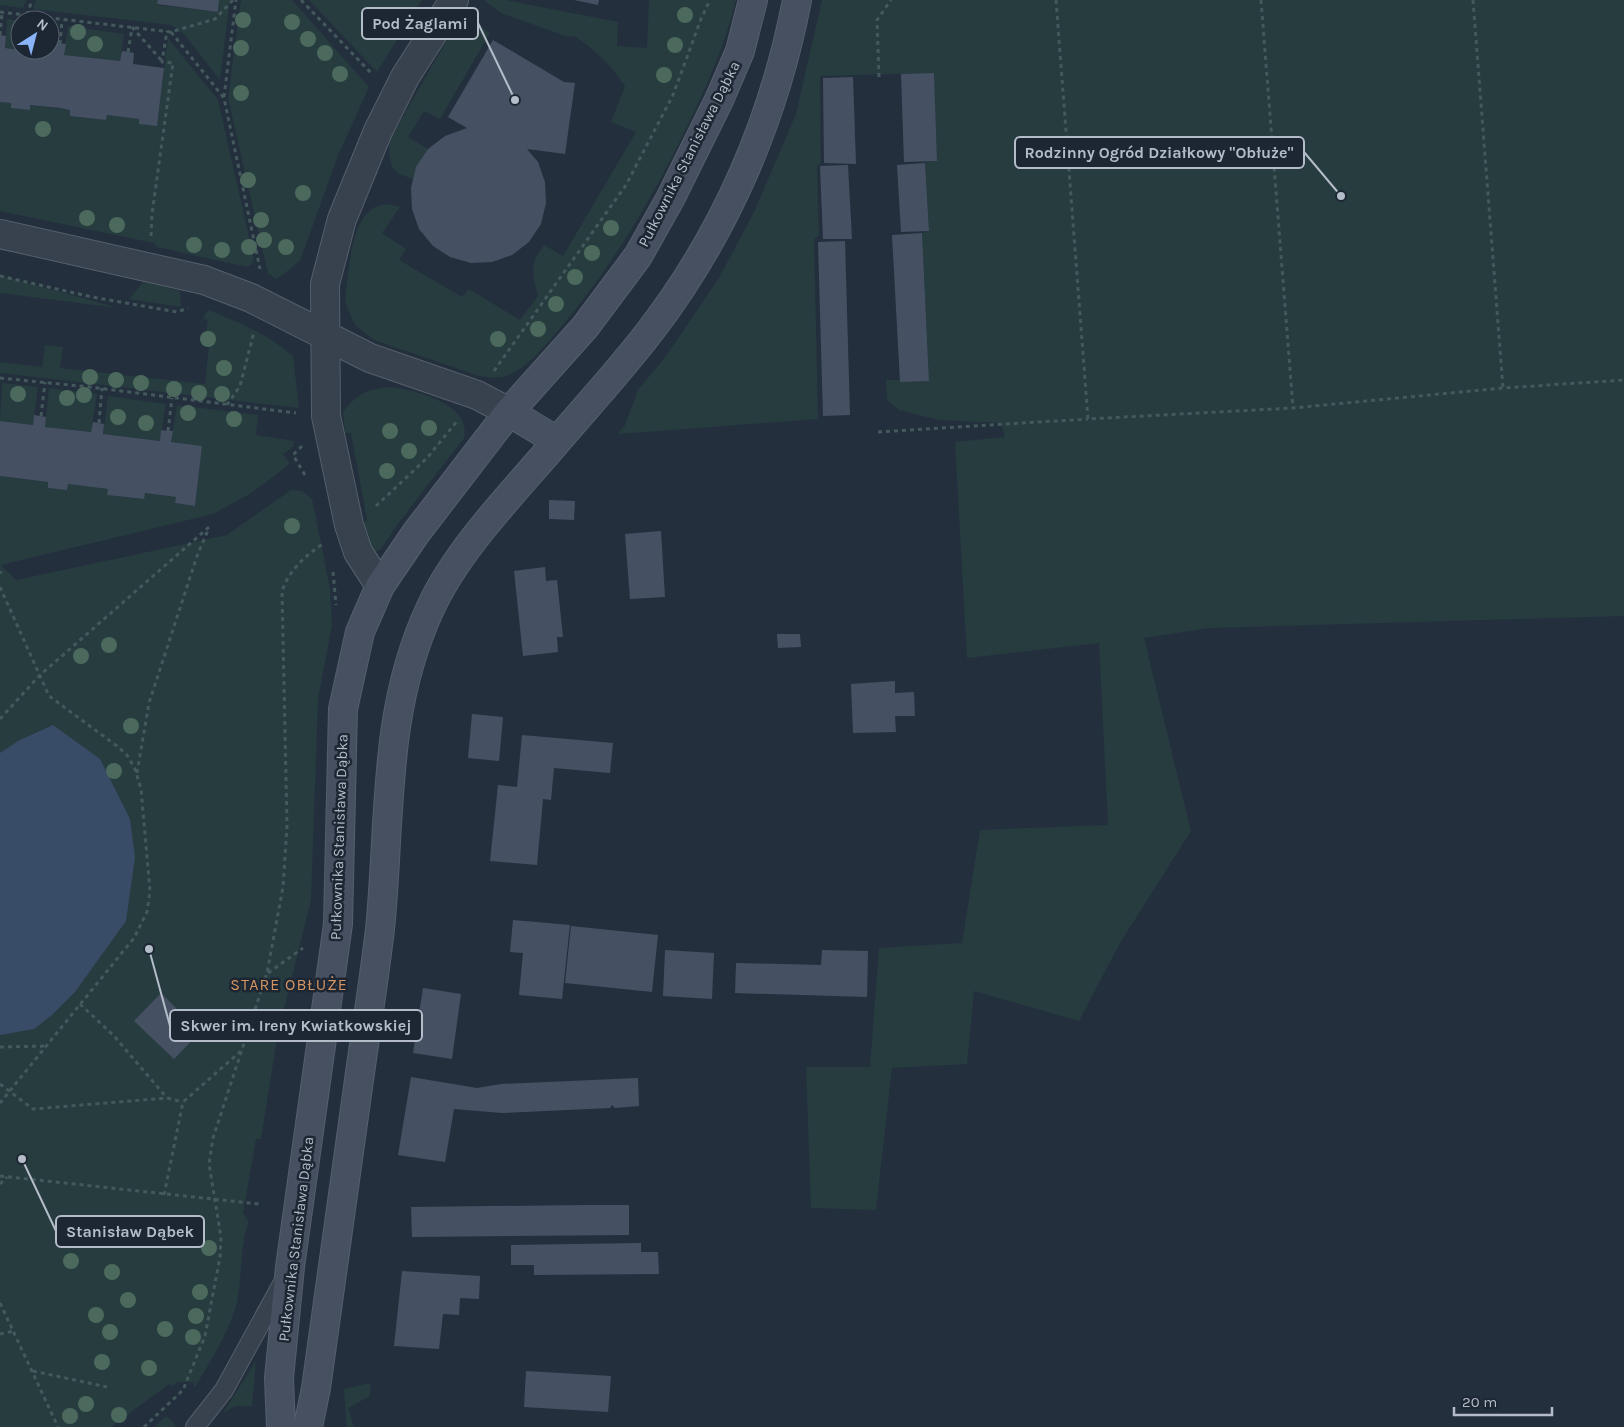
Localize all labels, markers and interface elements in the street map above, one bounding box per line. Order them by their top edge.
callout: Pod Żaglami [362,8,478,39]
north arrow [10,10,60,60]
text: Pod Żaglami [372,14,468,33]
text: N [33,15,51,35]
street label: Pułkownika Stanisława Dąbka [634,58,744,250]
callout: Rodzinny Ogród Działkowy "Obłuże" [1015,137,1304,168]
text: Rodzinny Ogród Działkowy "Obłuże" [1024,143,1294,162]
street label: Pułkownika Stanisława Dąbka [326,734,352,940]
district label: STARE OBŁUŻE [230,975,348,994]
callout: Skwer im. Ireny Kwiatkowskiej [170,1010,422,1041]
text: Skwer im. Ireny Kwiatkowskiej [180,1016,412,1035]
street label: Pułkownika Stanisława Dąbka [275,1136,317,1342]
callout: Stanisław Dąbek [56,1216,204,1247]
text: Stanisław Dąbek [66,1222,195,1241]
scale bar [1454,1384,1552,1416]
text: 20 m [1462,1393,1497,1411]

